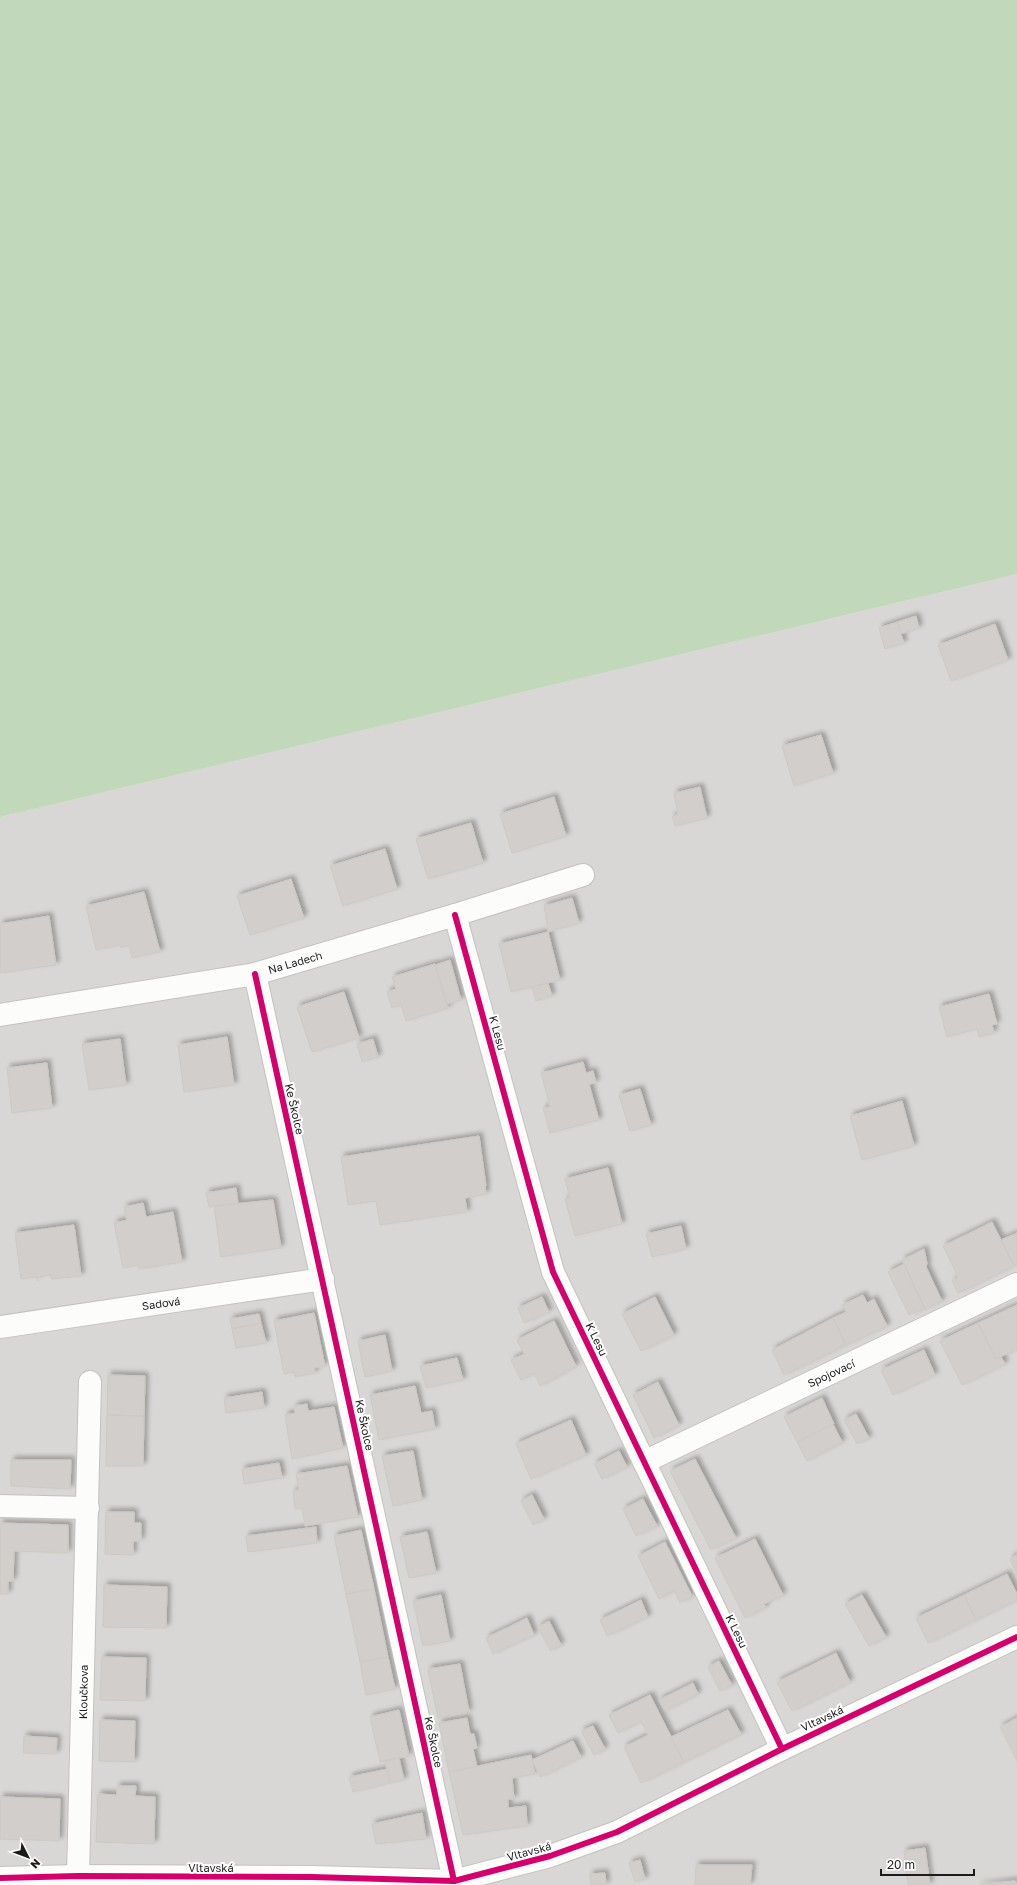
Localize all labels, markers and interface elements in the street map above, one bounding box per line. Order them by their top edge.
street label: Na Ladech [266,948,324,976]
street label: K Lesu [487,1014,509,1052]
street label: Ke Školce [283,1082,307,1136]
street label: Sadová [141,1294,181,1312]
street label: K Lesu [583,1320,611,1358]
street label: Spojovací [805,1356,858,1390]
street label: Ke Školce [353,1398,377,1452]
street label: K Lesu [723,1612,751,1650]
street label: Kloučkova [76,1665,90,1719]
street label: Vltavská [799,1703,845,1733]
street label: Ke Školce [422,1715,446,1769]
north arrow [8,1837,48,1877]
street label: Vltavská [505,1839,553,1863]
scale bar [881,1851,974,1877]
text: N [28,1857,43,1871]
text: 20 m [887,1857,915,1872]
street label: Vltavská [188,1861,234,1874]

